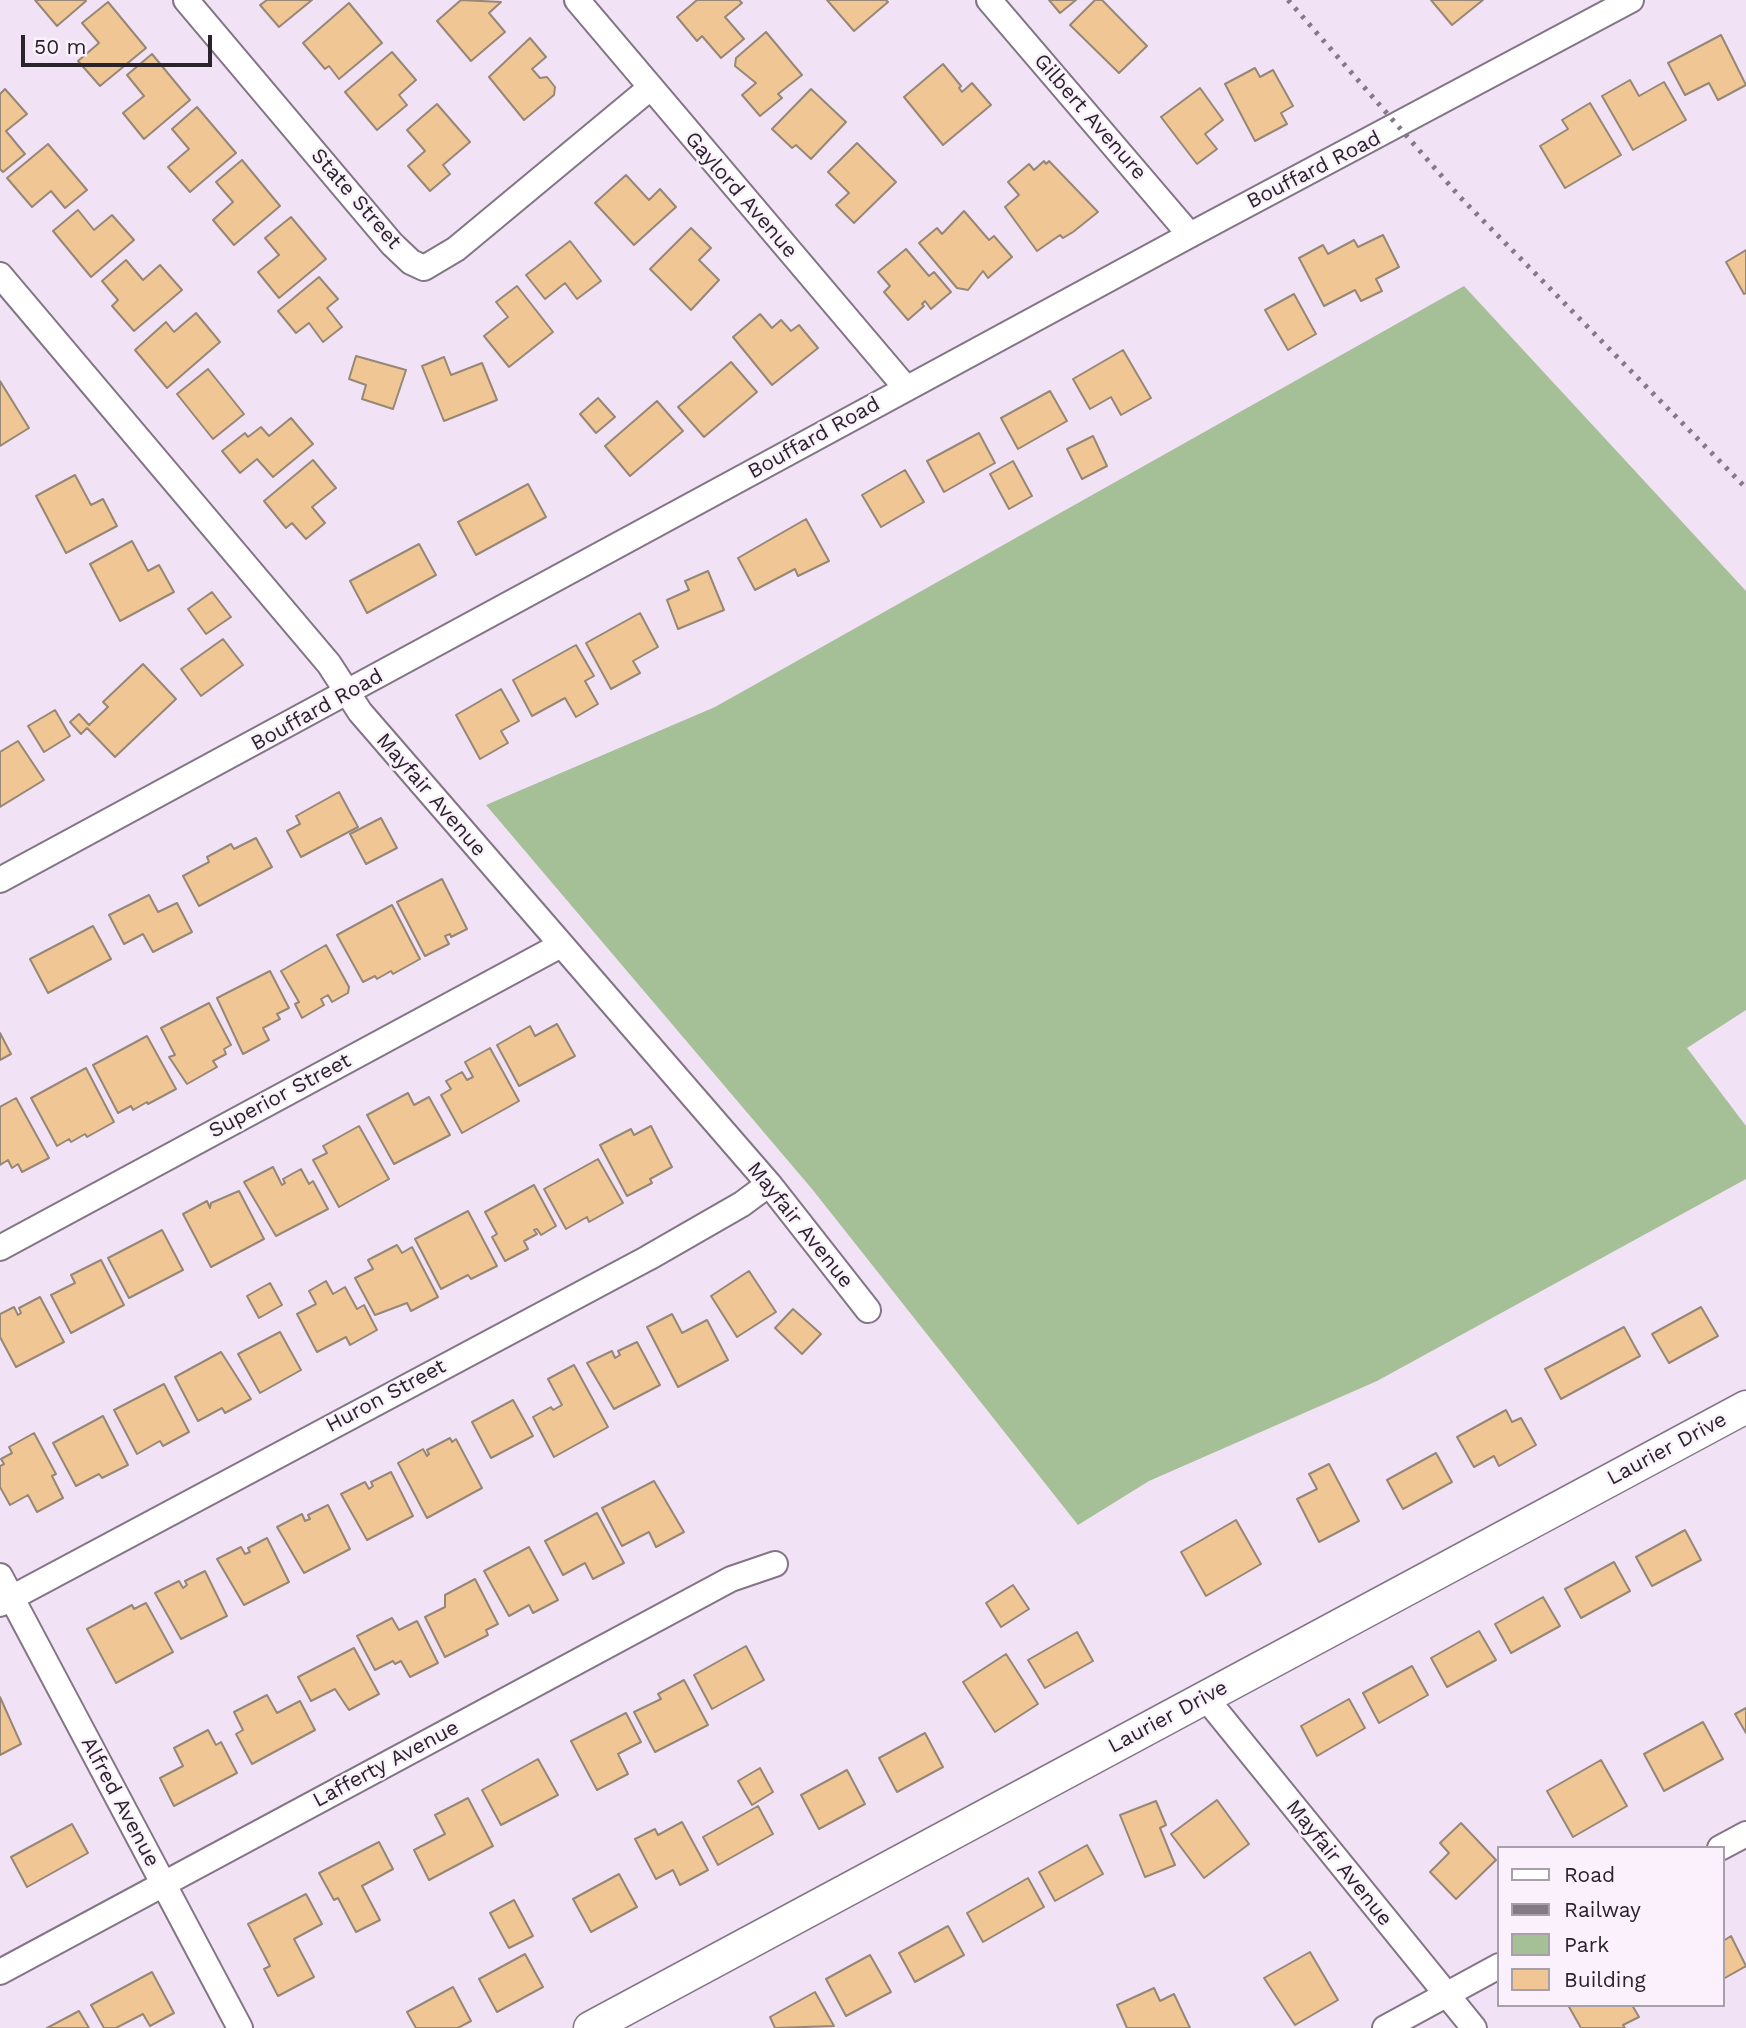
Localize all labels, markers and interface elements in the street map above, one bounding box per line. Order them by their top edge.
scale bar [24,21,215,65]
text: 50 m [34,34,86,59]
street label: Gilbert Avenure [1028,49,1152,185]
street label: Bouffard Road [1243,125,1385,215]
street label: Gaylord Avenue [679,127,803,263]
street label: State Street [305,144,407,254]
street label: Bouffard Road [744,391,884,485]
street label: Bouffard Road [247,663,387,757]
street label: Mayfair Avenue [371,728,491,862]
street label: Superior Street [205,1048,355,1144]
street label: Mayfair Avenue [741,1157,859,1293]
street label: Huron Street [322,1354,450,1438]
street label: Laurier Drive [1603,1407,1731,1491]
street label: Laurier Drive [1104,1675,1232,1759]
street label: Lafferty Avenue [309,1715,463,1813]
street label: Alfred Avenue [75,1733,165,1871]
street label: Mayfair Avenue [1280,1795,1398,1931]
legend [1498,1846,1725,2007]
text: Road [1564,1862,1615,1887]
text: Railway [1564,1897,1641,1922]
text: Park [1564,1932,1609,1957]
text: Building [1564,1967,1646,1992]

